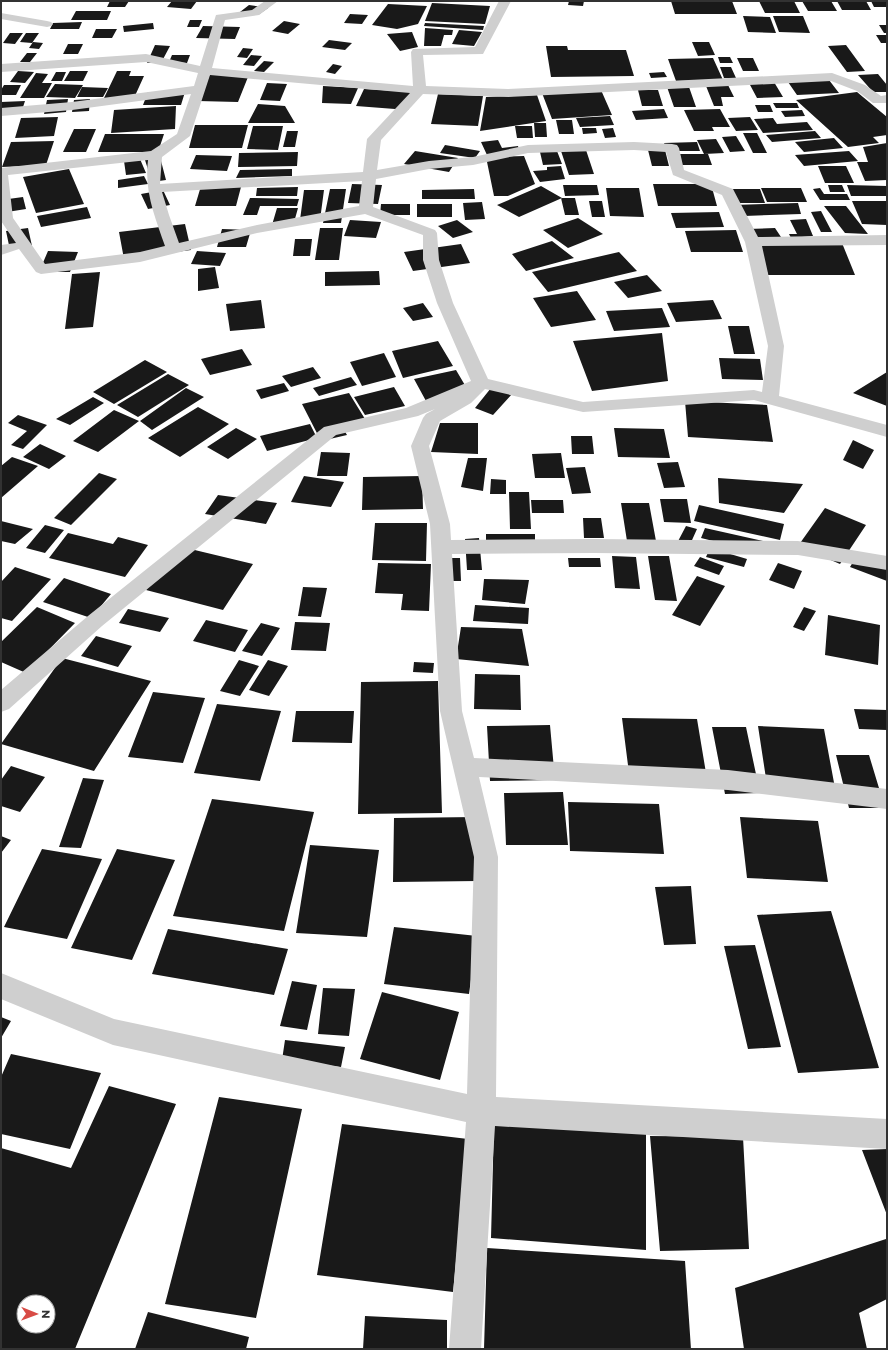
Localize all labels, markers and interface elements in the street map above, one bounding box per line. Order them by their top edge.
north arrow [16,1294,56,1334]
text: N [39,1310,53,1319]

